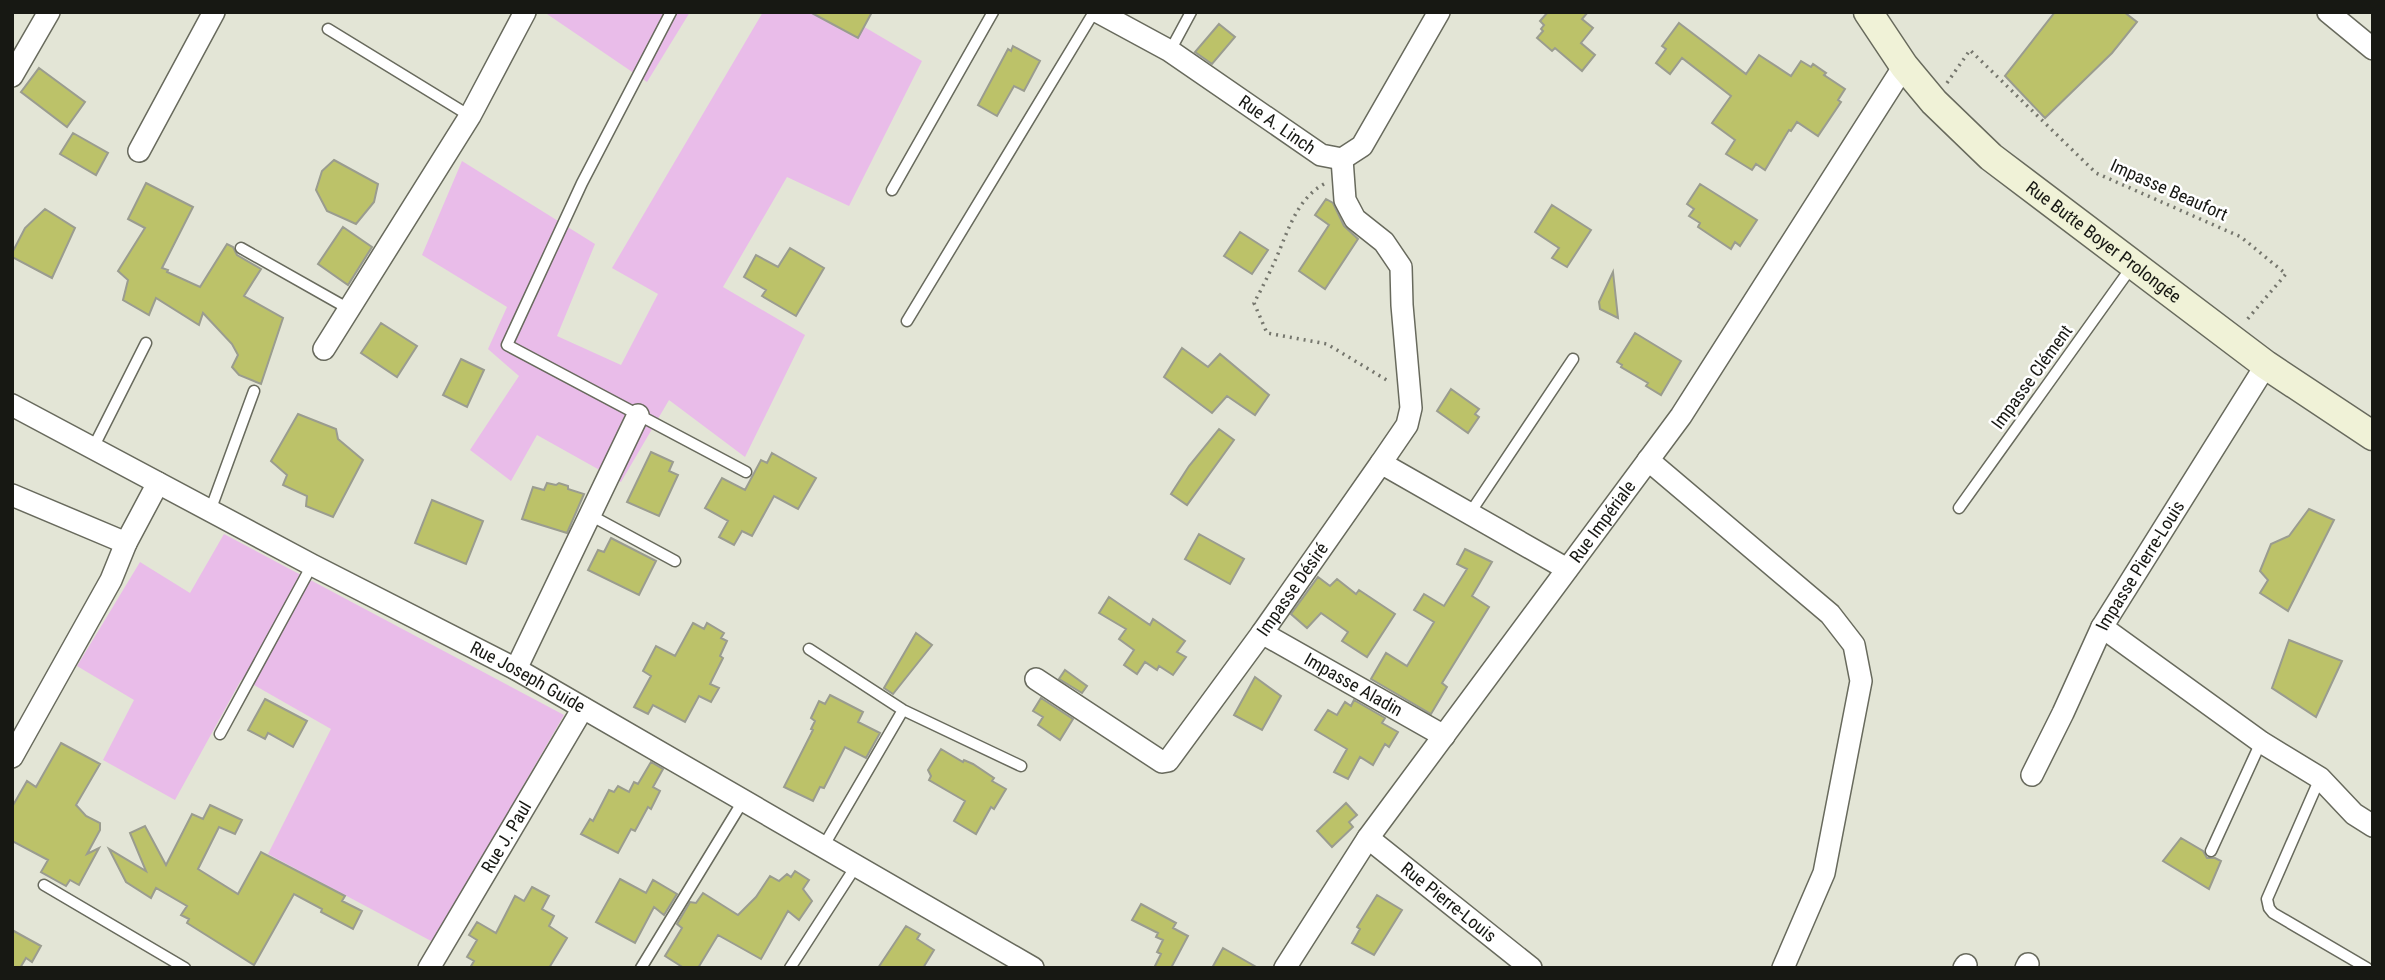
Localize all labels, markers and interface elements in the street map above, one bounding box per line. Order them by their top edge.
street label: Rue A. Linch [1235,91,1320,158]
street label: Impasse Beaufort [2107,154,2231,225]
street label: Rue Butte Boyer Prolongée [2022,176,2185,307]
street label: Impasse Clément [1987,321,2076,433]
street label: Rue Impériale [1565,476,1640,567]
street label: Impasse Pierre-Louis [2091,497,2188,633]
street label: Impasse Désiré [1252,538,1332,640]
street label: Rue Joseph Guide [467,637,589,717]
street label: Impasse Aladin [1301,648,1406,720]
street label: Rue J. Paul [477,797,535,877]
street label: Rue Pierre-Louis [1397,858,1501,946]

